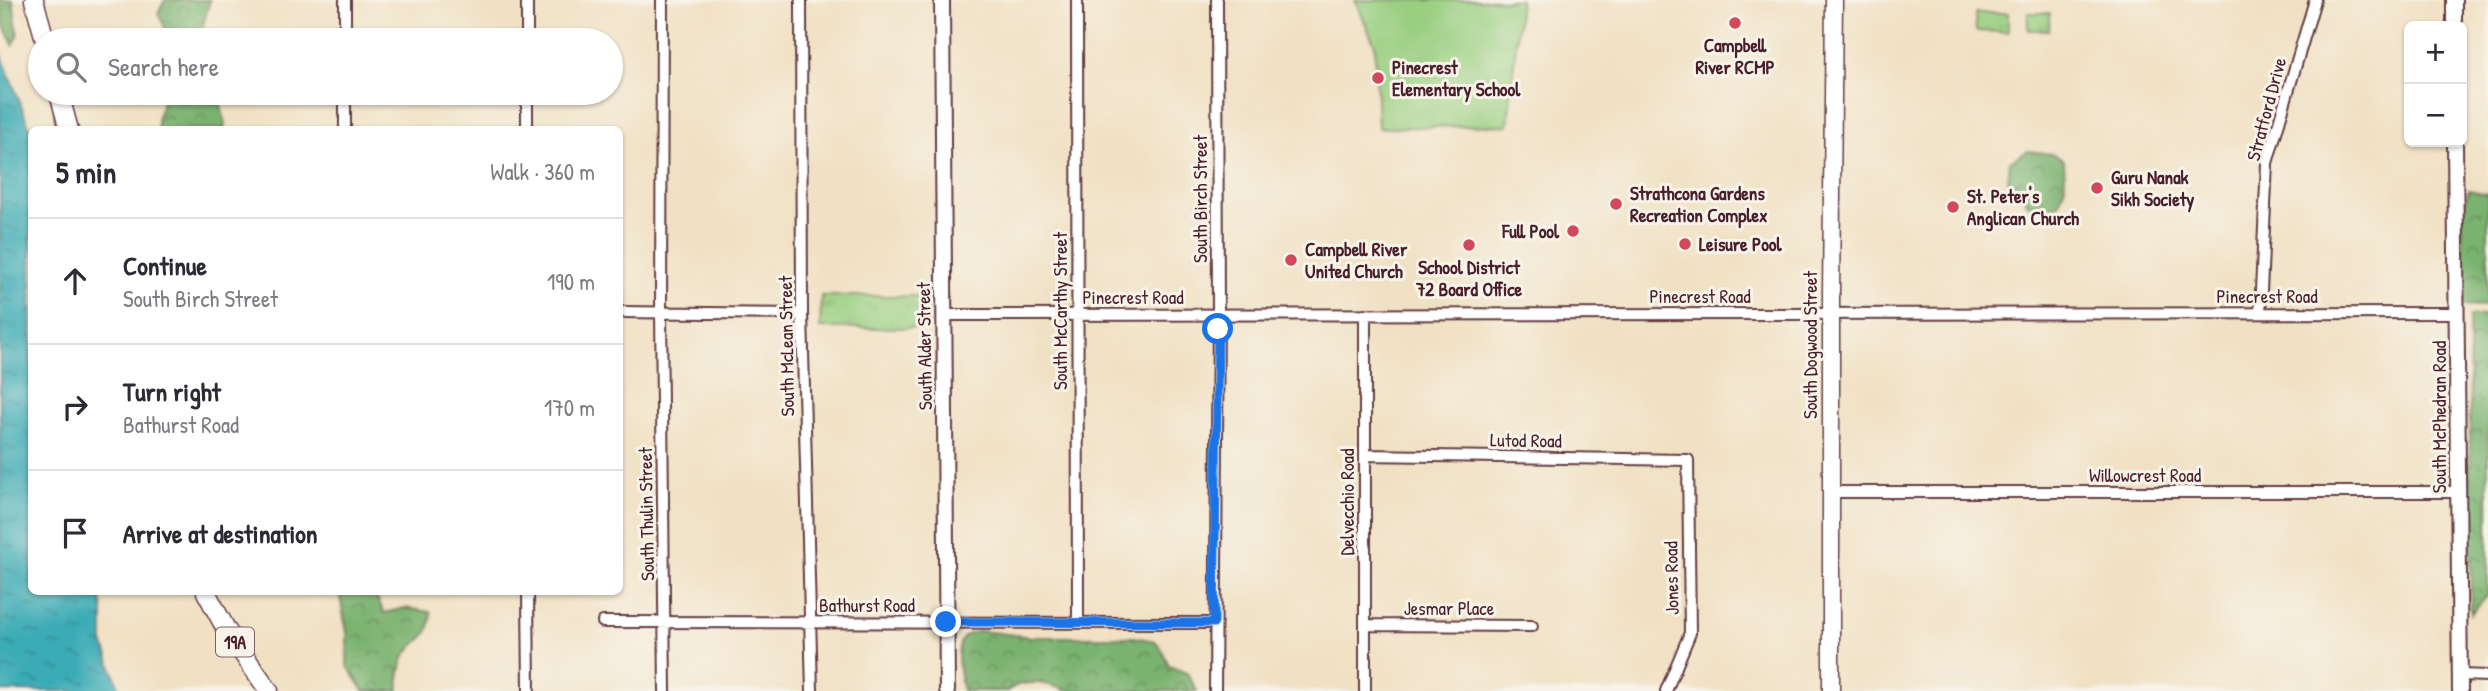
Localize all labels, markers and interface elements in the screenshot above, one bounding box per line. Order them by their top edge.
marker: Campbell River RCMP [1727,15,1743,31]
map controls [2404,21,2467,147]
button: + [2404,21,2467,84]
search box [28,28,623,105]
place label: Campbell River RCMP [1695,32,1775,80]
icon: search [52,48,90,86]
text: Search here [108,49,219,84]
place label: Pinecrest Elementary School [1392,54,1521,103]
street label: Stratford Drive [2240,54,2292,164]
marker: Pinecrest Elementary School [1370,70,1386,86]
button: − [2404,84,2467,147]
street label: South Birch Street [1187,135,1213,263]
text: 5 min [56,152,116,192]
text: Walk · 360 m [490,156,595,187]
place label: Guru Nanak Sikh Society [2111,164,2194,213]
place label: Strathcona Gardens Recreation Complex [1630,180,1768,229]
marker: Guru Nanak Sikh Society [2089,180,2105,196]
place label: St. Peter's Anglican Church [1967,183,2079,232]
marker: Strathcona Gardens Recreation Complex [1608,196,1624,212]
marker: St. Peter's Anglican Church [1945,199,1961,215]
place label: Full Pool [1501,218,1560,244]
marker: Full Pool [1565,223,1581,239]
place label: Leisure Pool [1699,231,1783,257]
street label: South McCarthy Street [1047,232,1073,390]
place label: Campbell River United Church [1305,236,1408,284]
marker: Leisure Pool [1677,236,1693,252]
marker: School District 72 Board Office [1461,237,1477,253]
text: Continue [123,248,207,283]
marker: Campbell River United Church [1283,252,1299,268]
place label: School District 72 Board Office [1415,254,1523,302]
icon: ahead [56,262,94,300]
text: 190 m [547,266,595,297]
street label: South Dogwood Street [1797,270,1823,419]
street label: South McLean Street [772,275,800,417]
street label: South Alder Street [910,281,938,410]
text: South Birch Street [123,283,278,314]
street label: Pinecrest Road [1649,283,1751,309]
street label: Pinecrest Road [2216,283,2318,309]
street label: Pinecrest Road [1082,284,1184,310]
route start [1202,313,1233,344]
street label: South McPhedran Road [2426,340,2452,493]
text: Turn right [123,374,221,409]
icon: right [56,388,94,426]
text: 170 m [544,392,595,423]
text: Bathurst Road [123,409,239,440]
street label: Lutod Road [1490,426,1563,454]
street label: South Thulin Street [632,446,660,581]
street label: Delvecchio Road [1334,448,1360,555]
street label: Willowcrest Road [2089,462,2202,488]
icon: arrive [56,514,94,552]
text: Arrive at destination [123,516,318,551]
street label: Jones Road [1657,540,1685,615]
street label: Bathurst Road [819,592,916,618]
street label: Jesmar Place [1404,595,1495,621]
route end [930,606,961,637]
road number: 19A [216,628,254,656]

